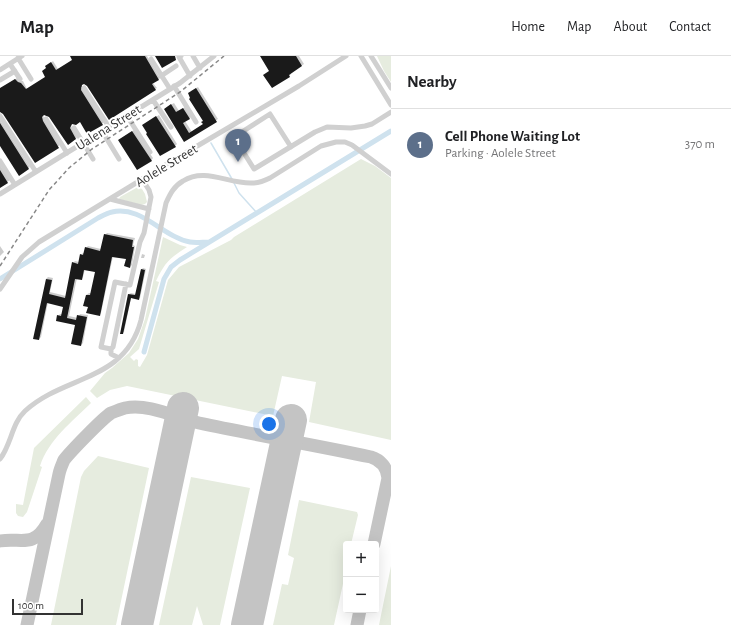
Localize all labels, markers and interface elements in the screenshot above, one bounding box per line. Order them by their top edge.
text: Map [20,18,54,37]
text: Home [511,20,545,34]
text: Map [567,20,591,34]
text: About [613,20,647,34]
text: Contact [669,20,711,34]
text: Nearby [407,73,457,90]
street label: Ualena Street [74,102,144,153]
pin: 1 [225,129,251,162]
text: Cell Phone Waiting Lot [445,129,580,144]
text: 1 [418,138,422,151]
text: 370 m [685,138,715,151]
street label: Aolele Street [133,142,200,190]
text: Parking · Aolele Street [445,147,556,160]
your location [259,414,279,434]
map controls [343,541,379,613]
button: + [343,541,379,577]
button: − [343,577,379,613]
scale bar [12,597,83,616]
text: 100 m [18,600,44,611]

